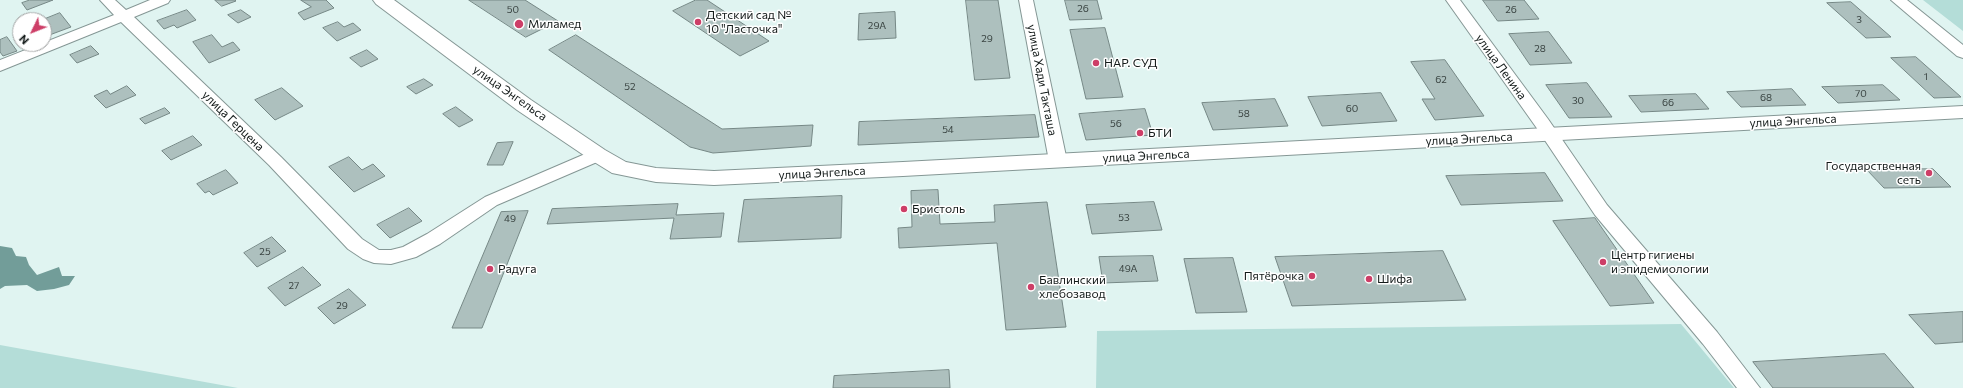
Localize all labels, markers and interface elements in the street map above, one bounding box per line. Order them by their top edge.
house number: 26 [1077,3,1089,15]
house number: 50 [507,4,519,16]
house number: 26 [1505,4,1517,16]
place label: Детский сад № 10 "Ласточка" [706,8,791,36]
north arrow [12,12,52,52]
house number: 3 [1856,14,1862,26]
place label: Миламед [528,17,581,31]
marker: Детский сад № 10 "Ласточка" [693,17,703,27]
marker: Миламед [513,18,525,30]
house number: 29А [868,20,886,32]
street label: улица Хади Такташа [1024,23,1060,137]
text: N [16,32,31,47]
street label: улица Ленина [1472,32,1530,102]
house number: 29 [981,33,993,45]
house number: 28 [1534,43,1546,55]
place label: НАР. СУД [1104,56,1157,70]
marker: НАР. СУД [1091,58,1101,68]
street label: улица Энгельса [470,62,550,124]
house number: 1 [1924,71,1928,83]
house number: 62 [1435,74,1447,86]
house number: 52 [624,81,636,93]
street label: улица Герцена [199,88,267,154]
house number: 70 [1855,88,1867,100]
house number: 68 [1760,92,1772,104]
house number: 30 [1572,95,1584,107]
house number: 66 [1662,97,1674,109]
house number: 60 [1346,103,1358,115]
house number: 58 [1238,108,1250,120]
street label: улица Энгельса [1749,112,1837,130]
house number: 56 [1110,118,1122,130]
house number: 54 [942,124,954,136]
place label: БТИ [1148,126,1172,140]
marker: БТИ [1135,128,1145,138]
street label: улица Энгельса [1425,130,1513,148]
street label: улица Энгельса [1102,147,1190,165]
place label: Государственная сеть [1825,159,1921,187]
street label: улица Энгельса [778,164,866,182]
marker: Государственная сеть [1924,168,1934,178]
place label: Бристоль [912,202,965,216]
marker: Бристоль [899,204,909,214]
house number: 53 [1118,212,1130,224]
house number: 49 [504,213,516,225]
house number: 25 [259,246,271,258]
place label: Центр гигиены и эпидемиологии [1611,248,1709,276]
marker: Центр гигиены и эпидемиологии [1598,257,1608,267]
place label: Радуга [498,262,536,276]
house number: 49А [1119,263,1137,275]
marker: Радуга [485,264,495,274]
place label: Пятёрочка [1244,269,1304,283]
marker: Пятёрочка [1307,271,1317,281]
place label: Шифа [1377,272,1412,286]
place label: Бавлинский хлебозавод [1039,273,1106,301]
marker: Шифа [1364,274,1374,284]
house number: 27 [289,280,299,292]
marker: Бавлинский хлебозавод [1026,282,1036,292]
house number: 29 [336,300,348,312]

